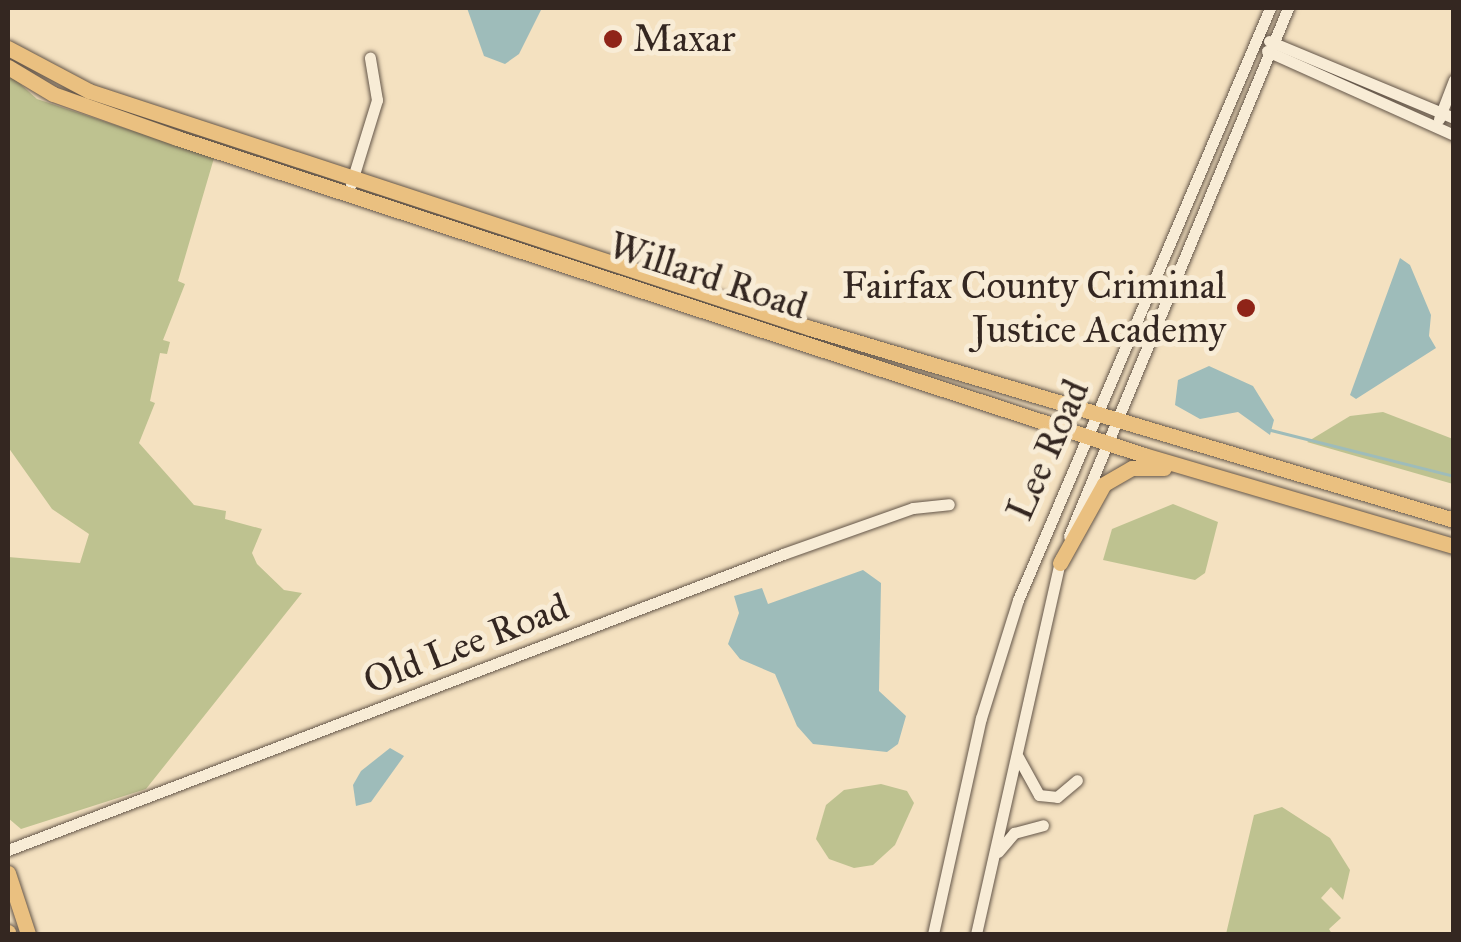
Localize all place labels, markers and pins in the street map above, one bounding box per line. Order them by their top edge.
place label: Maxar [633,16,735,62]
marker: Maxar [602,28,624,50]
place label: Fairfax County Criminal Justice Academy [842,263,1226,352]
marker: Fairfax County Criminal Justice Academy [1235,297,1257,319]

